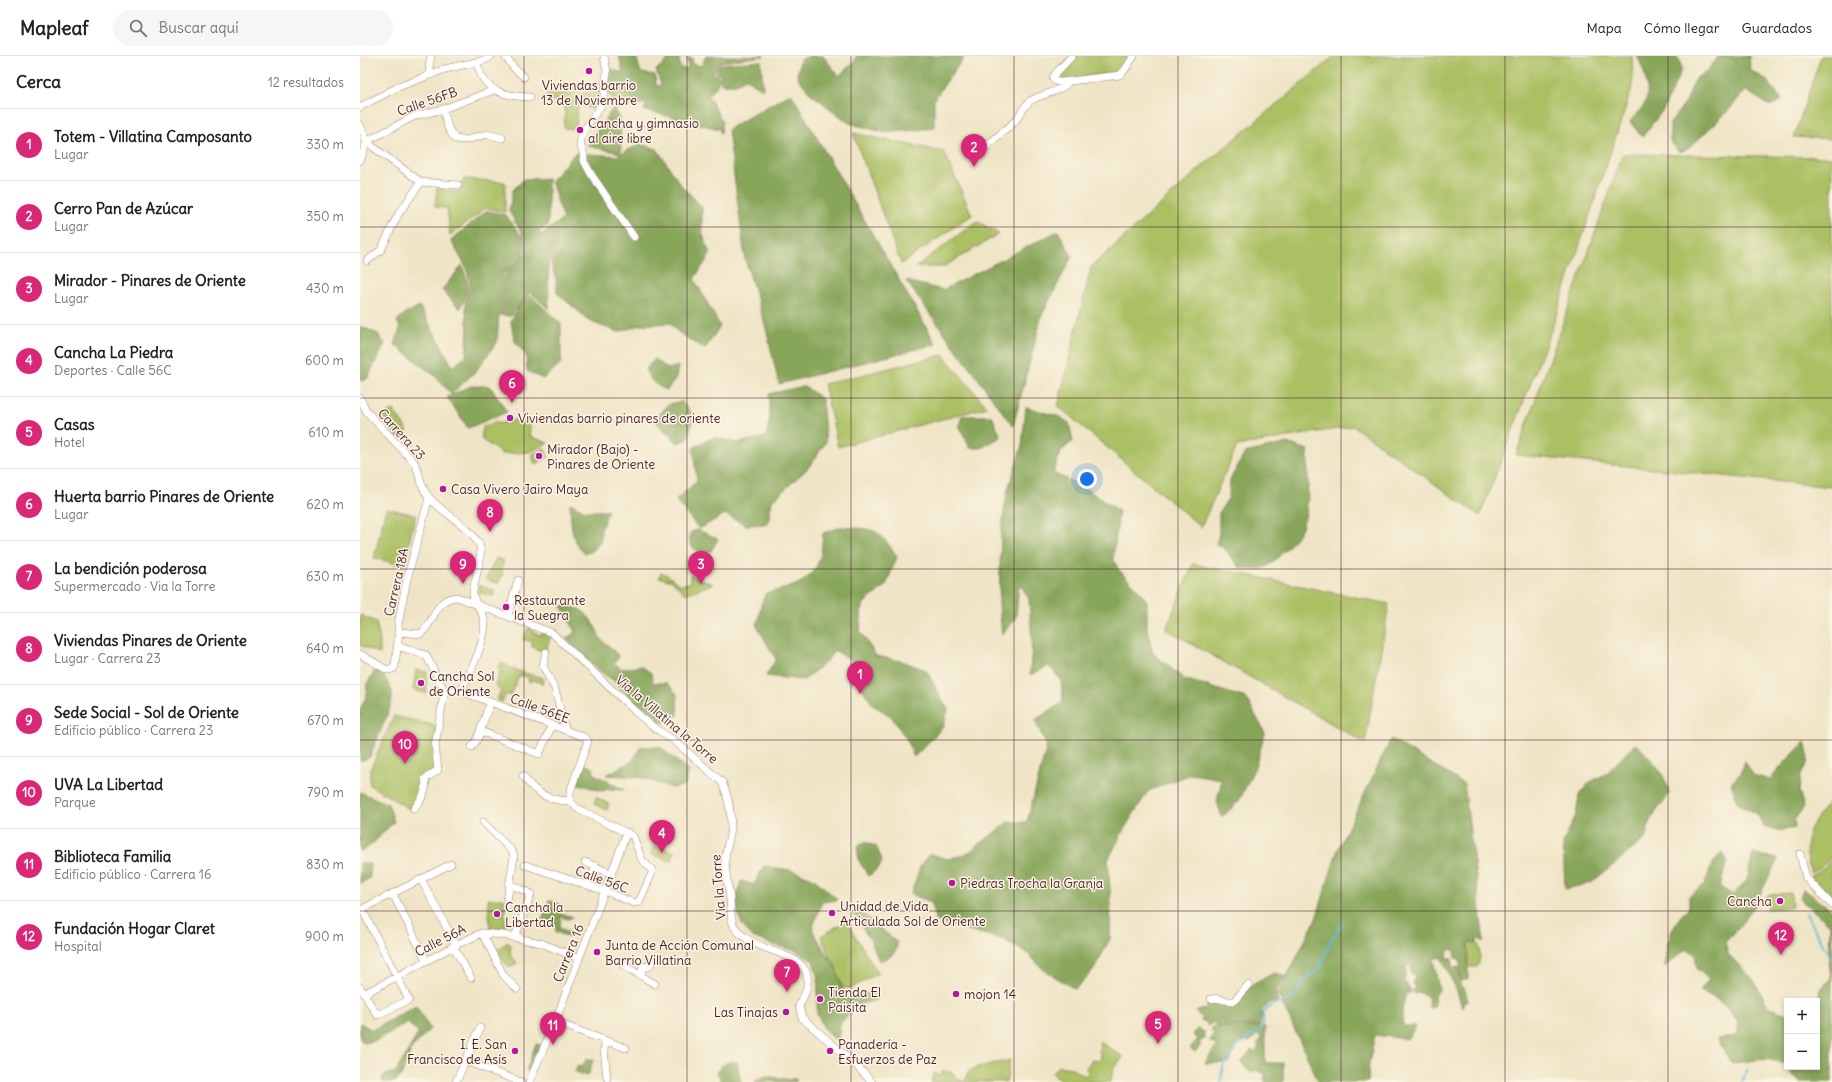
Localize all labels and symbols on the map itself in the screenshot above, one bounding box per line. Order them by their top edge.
marker: Viviendas barrio 13 de Noviembre [584,66,594,76]
place label: Viviendas barrio 13 de Noviembre [541,77,637,109]
street label: Calle 56FB [395,83,460,120]
place label: Cancha y gimnasio al aire libre [588,115,699,147]
marker: Cancha y gimnasio al aire libre [575,125,585,135]
pin: 2 [961,134,987,167]
pin: 6 [499,370,525,403]
street label: Carrera 23 [374,405,429,464]
place label: Viviendas barrio pinares de oriente [518,410,720,427]
marker: Viviendas barrio pinares de oriente [505,413,515,423]
place label: Mirador (Bajo) - Pinares de Oriente [547,441,655,473]
marker: Mirador (Bajo) - Pinares de Oriente [534,451,544,461]
your location [1077,469,1097,489]
place label: Casa Vivero Jairo Maya [451,481,588,498]
marker: Casa Vivero Jairo Maya [438,484,448,494]
pin: 8 [477,499,503,532]
street label: Carrera 18A [380,546,413,618]
pin: 9 [450,551,476,584]
pin: 3 [688,551,714,584]
place label: Restaurante la Suegra [514,592,586,624]
marker: Restaurante la Suegra [501,602,511,612]
pin: 1 [847,661,873,694]
place label: Cancha Sol de Oriente [429,668,494,700]
street label: Vía la Villatina la Torre [612,672,721,767]
marker: Cancha Sol de Oriente [416,678,426,688]
street label: Calle 56EE [508,690,572,727]
pin: 10 [392,731,418,764]
pin: 4 [649,820,675,853]
street label: Via la Torre [707,854,730,920]
street label: Calle 56C [573,862,631,897]
place label: Piedras Trocha la Granja [960,875,1103,892]
marker: Piedras Trocha la Granja [947,878,957,888]
place label: Cancha [1727,893,1772,910]
marker: Cancha [1775,896,1785,906]
place label: Unidad de Vida Articulada Sol de Oriente [840,898,986,930]
place label: Cancha la Libertad [505,899,563,931]
marker: Unidad de Vida Articulada Sol de Oriente [827,908,837,918]
marker: Cancha la Libertad [492,909,502,919]
street label: Calle 56A [412,920,469,961]
street label: Carrera 16 [549,922,588,985]
pin: 12 [1768,922,1794,955]
place label: Junta de Acción Comunal Barrio Villatina [605,937,754,969]
marker: Junta de Acción Comunal Barrio Villatina [592,947,602,957]
pin: 7 [774,959,800,992]
place label: Tienda El Paisita [828,984,881,1016]
place label: mojon 14 [964,986,1016,1003]
marker: mojon 14 [951,989,961,999]
marker: Tienda El Paisita [815,994,825,1004]
place label: Las Tinajas [714,1004,778,1021]
marker: Las Tinajas [781,1007,791,1017]
pin: 5 [1145,1011,1171,1044]
pin: 11 [540,1012,566,1045]
place label: I. E. San Francisco de Asís [407,1036,507,1068]
place label: Panadería - Esfuerzos de Paz [838,1036,937,1068]
marker: I. E. San Francisco de Asís [510,1046,520,1056]
marker: Panadería - Esfuerzos de Paz [825,1046,835,1056]

